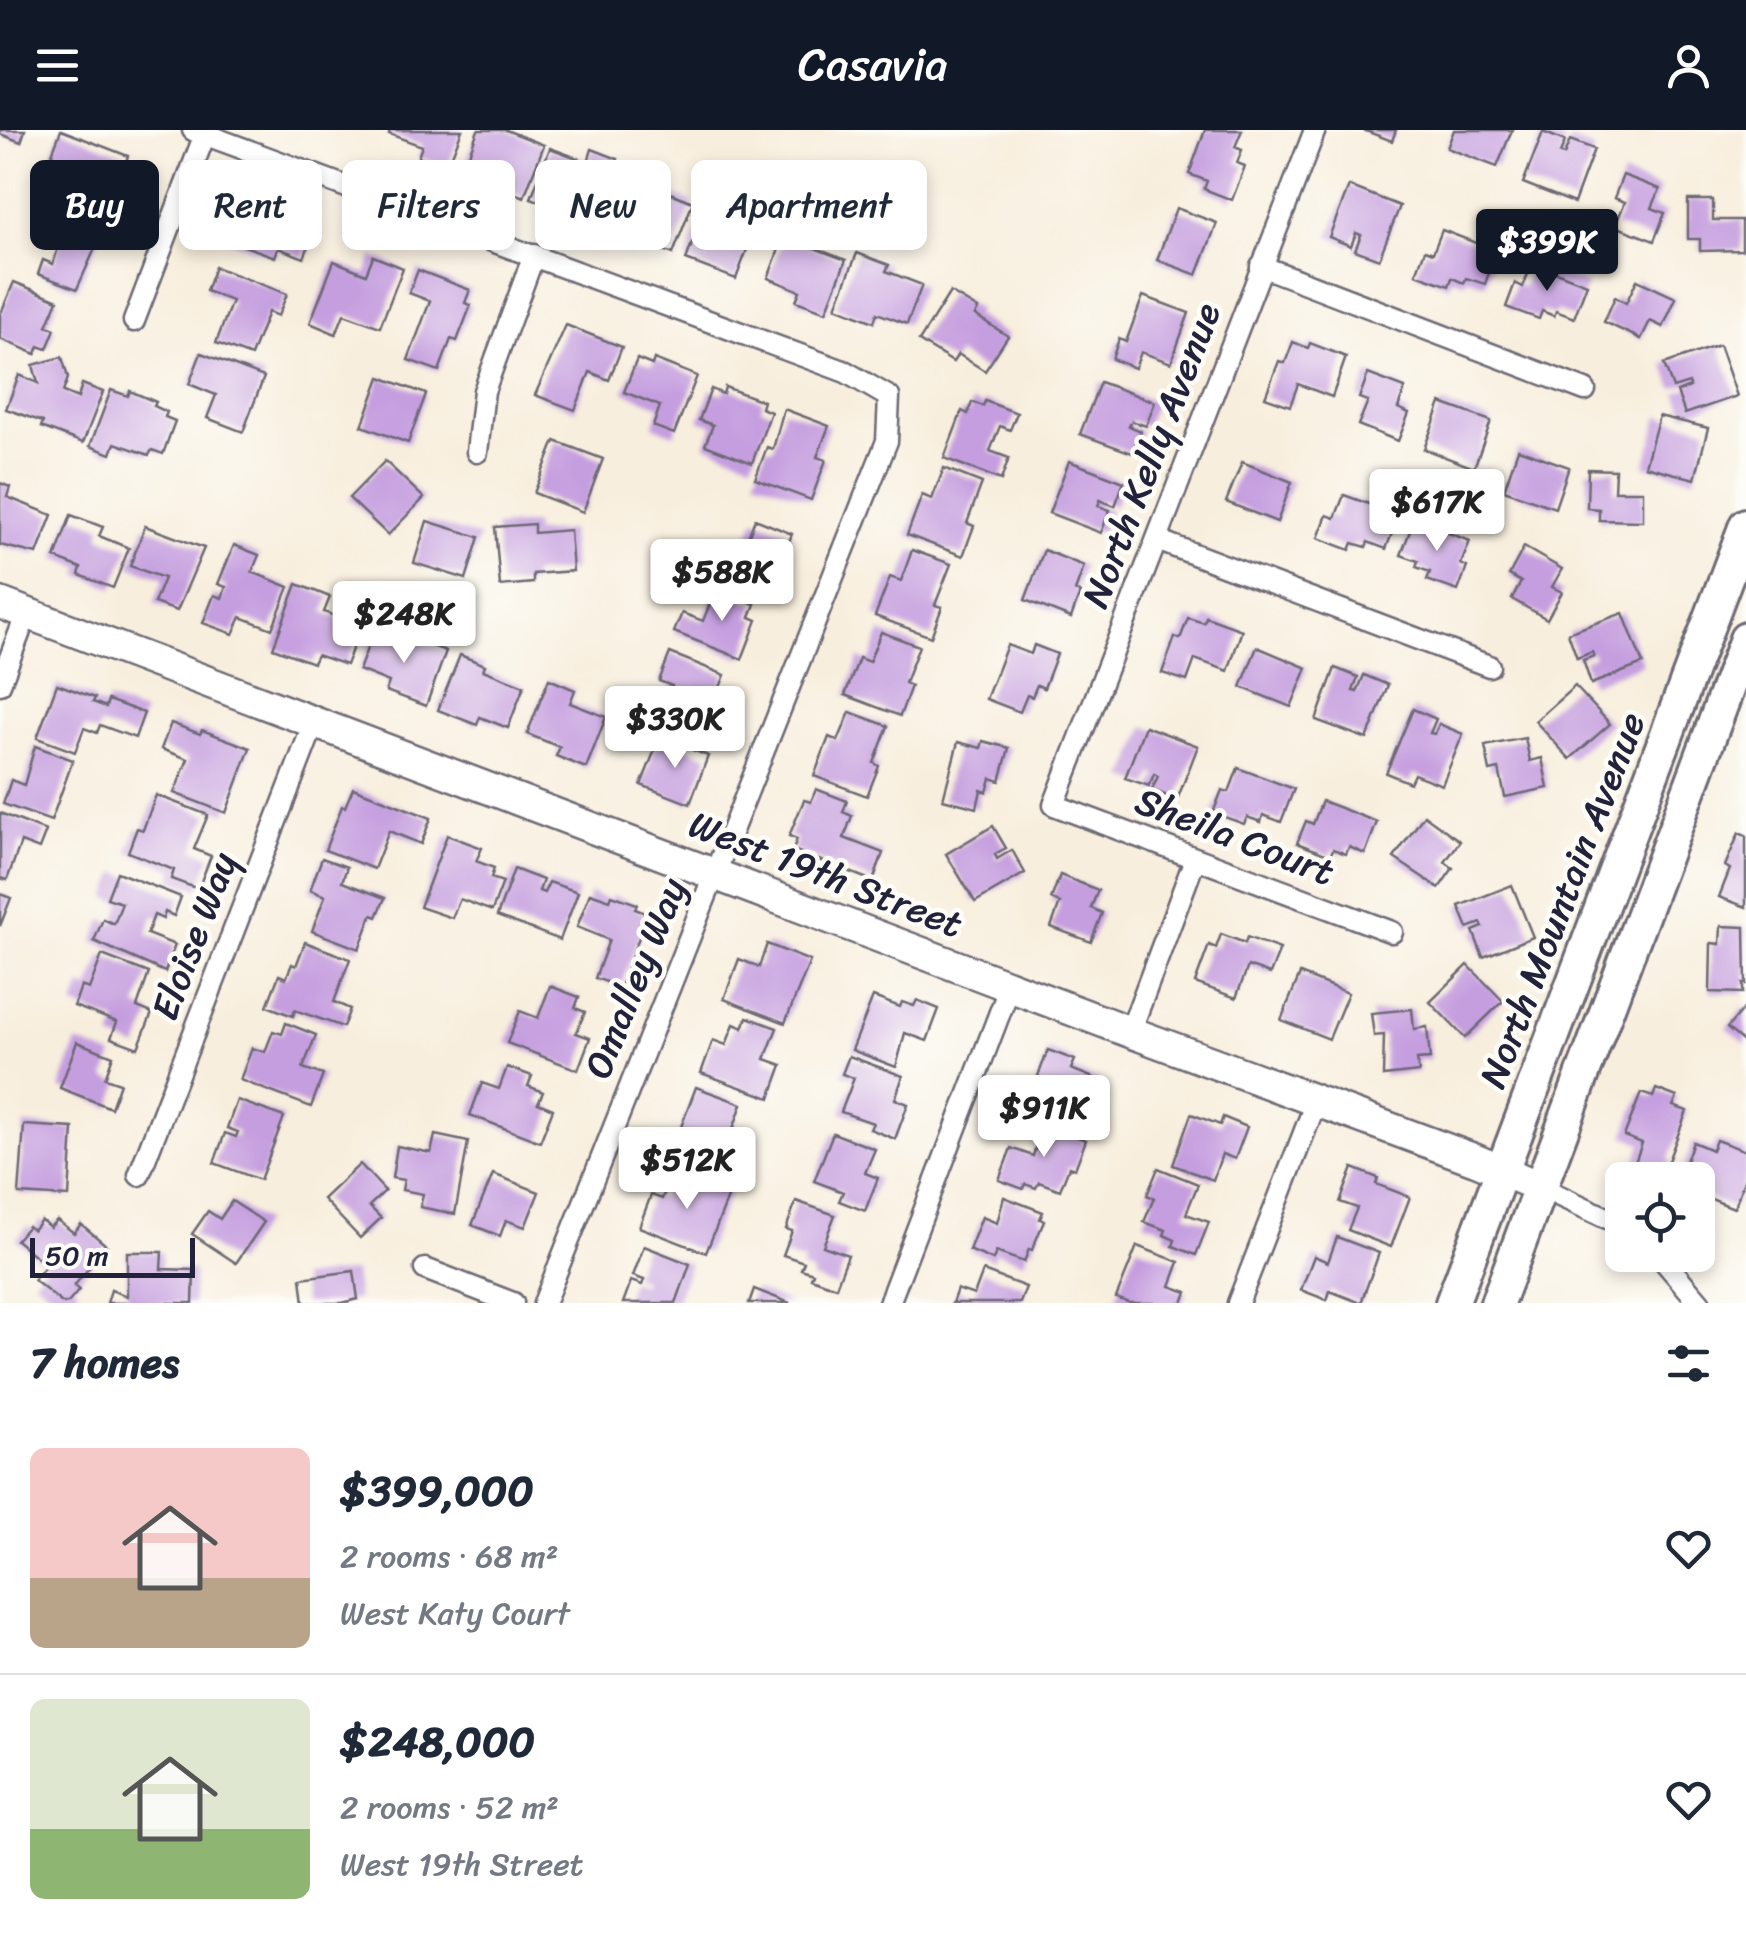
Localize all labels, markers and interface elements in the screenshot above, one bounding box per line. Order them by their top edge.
text: Casavia [798,25,948,105]
icon: menu [30,38,85,93]
icon: person [1661,38,1716,93]
chip: Buy [30,160,159,250]
chip: Rent [179,160,322,250]
chip: Filters [342,160,515,250]
chip: New [535,160,671,250]
chip: Apartment [691,160,927,250]
pin: $399K [1477,209,1617,294]
text: $399K [1498,213,1596,270]
street label: North Kelly Avenue [1062,293,1241,618]
pin: $617K [1367,469,1507,554]
text: $617K [1391,473,1483,530]
pin: $588K [652,539,792,624]
text: $588K [672,543,772,600]
pin: $248K [334,581,474,666]
text: $248K [355,585,453,642]
pin: $330K [605,686,745,771]
text: $330K [627,690,723,747]
street label: North Mountain Avenue [1460,702,1665,1098]
street label: Sheila Court [1125,768,1344,905]
street label: West 19th Street [679,791,973,958]
street label: Eloise Way [132,842,257,1030]
street label: Omalley Way [565,867,706,1089]
pin: $911K [974,1075,1114,1160]
text: $911K [1000,1079,1088,1136]
pin: $512K [617,1127,757,1212]
text: $512K [641,1131,733,1188]
map controls [1605,1162,1715,1272]
button: locate [1605,1162,1715,1272]
text: 50 m [45,1231,109,1280]
scale bar [30,1233,195,1278]
text: 7 homes [30,1326,179,1400]
icon: filters [1661,1336,1716,1391]
text: $399,000 [340,1454,534,1528]
icon: home [110,1488,230,1608]
icon: heart [1661,1521,1716,1576]
text: 2 rooms · 68 m² [340,1528,558,1585]
text: West Katy Court [340,1585,570,1642]
text: $248,000 [340,1705,535,1779]
icon: home [110,1739,230,1859]
icon: heart [1661,1772,1716,1827]
text: 2 rooms · 52 m² [340,1779,559,1836]
text: West 19th Street [340,1836,584,1893]

